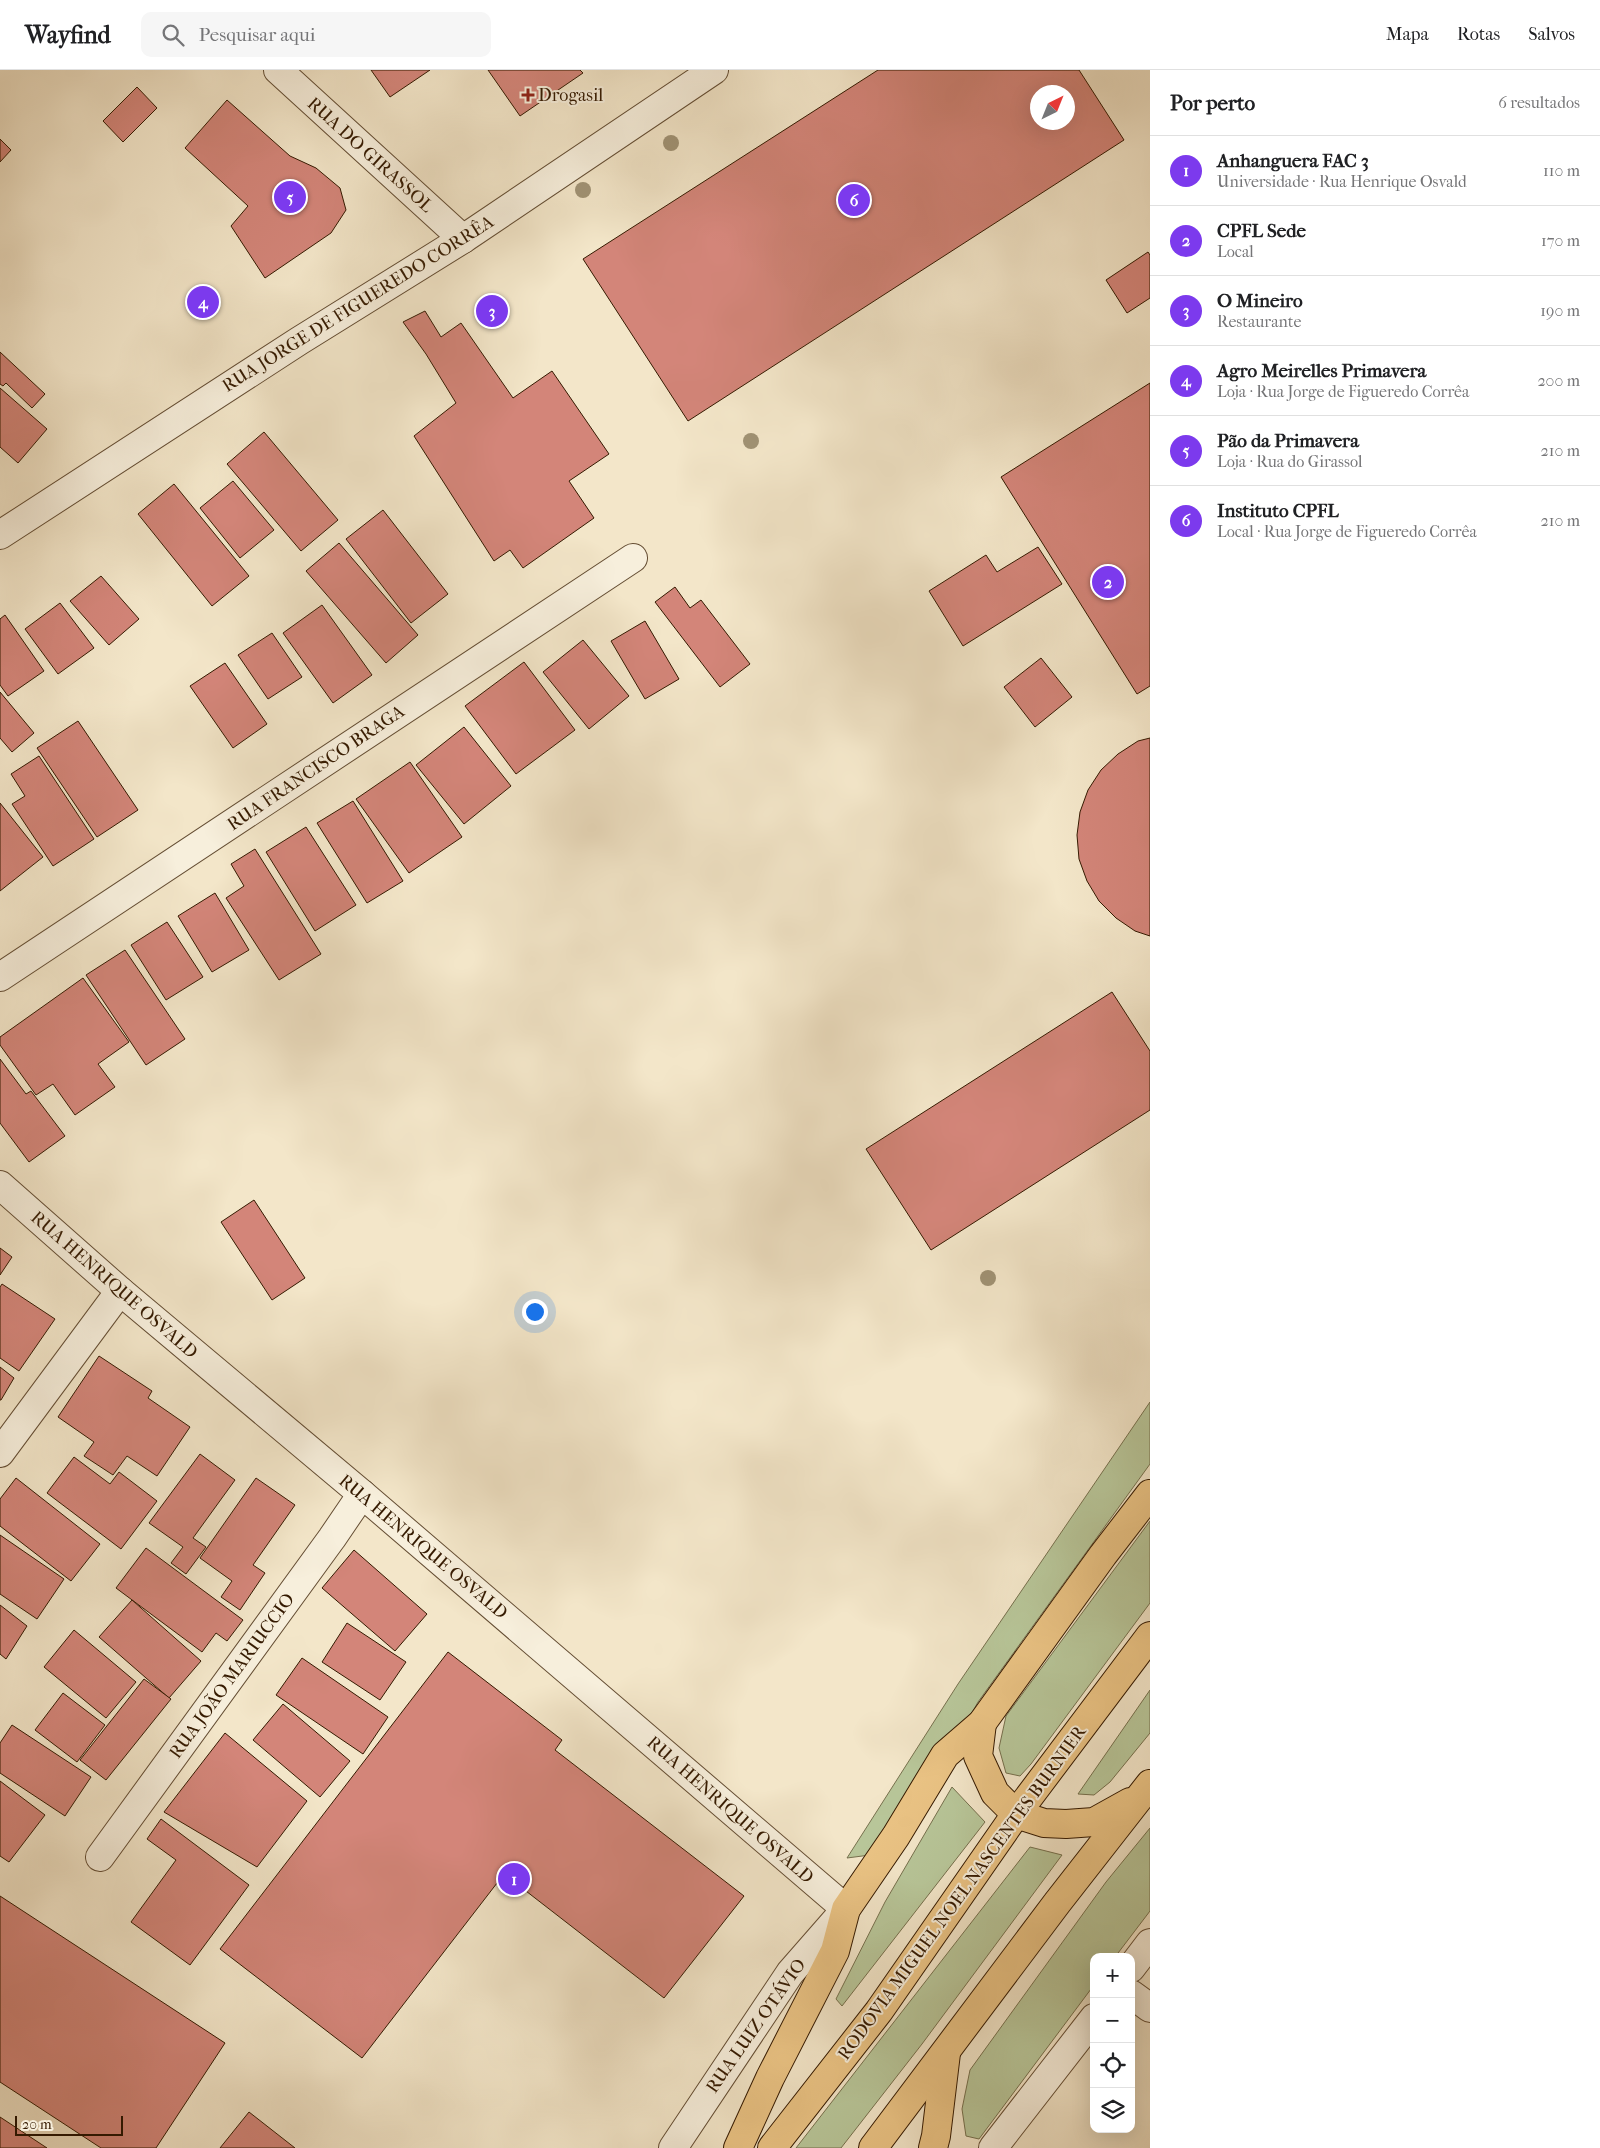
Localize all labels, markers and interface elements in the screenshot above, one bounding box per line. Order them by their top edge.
search box [141,12,491,57]
text: Wayfind [25,21,111,49]
icon: search [159,21,187,49]
text: Pesquisar aqui [199,24,315,46]
text: Mapa [1386,24,1429,45]
text: Rotas [1457,24,1500,45]
text: Salvos [1528,24,1575,45]
place label: Drogasil [538,85,603,106]
north arrow [1030,85,1075,130]
marker: Drogasil [522,89,534,101]
text: Por perto [1170,91,1255,115]
street label: RUA DO GIRASSOL [303,93,437,217]
text: 6 resultados [1498,93,1580,112]
text: Anhanguera FAC 3 [1217,150,1369,172]
text: 1 [1183,161,1189,180]
text: 110 m [1543,161,1580,180]
text: Universidade · Rua Henrique Osvald [1217,172,1467,191]
pin: 5 [274,178,306,216]
pin: 6 [838,181,870,219]
street label: RUA JORGE DE FIGUEREDO CORRÊA [218,210,498,397]
text: CPFL Sede [1217,220,1306,242]
text: 2 [1182,231,1190,250]
text: 170 m [1541,231,1580,250]
text: Local [1217,242,1254,261]
pin: 4 [187,283,219,321]
text: O Mineiro [1217,290,1303,312]
pin: 3 [476,292,508,330]
text: 3 [1183,301,1189,320]
text: 190 m [1540,301,1580,320]
text: Restaurante [1217,312,1301,331]
text: Agro Meirelles Primavera [1217,360,1426,382]
text: 4 [1181,371,1191,390]
text: 200 m [1537,371,1580,390]
text: Loja · Rua Jorge de Figueredo Corrêa [1217,382,1469,401]
text: Pão da Primavera [1217,430,1359,452]
text: 5 [1183,441,1189,460]
text: 210 m [1541,441,1580,460]
text: Loja · Rua do Girassol [1217,452,1362,471]
text: Instituto CPFL [1217,500,1339,522]
text: 6 [1182,511,1190,530]
text: 210 m [1541,511,1580,530]
text: Local · Rua Jorge de Figueredo Corrêa [1217,522,1477,541]
pin: 2 [1092,563,1124,601]
street label: RUA FRANCISCO BRAGA [224,701,409,835]
street label: RUA HENRIQUE OSVALD [26,1207,202,1363]
your location [522,1299,548,1325]
street label: RUA HENRIQUE OSVALD [334,1470,512,1624]
street label: RUA JOÃO MARIUCCIO [164,1589,299,1763]
street label: RODOVIA MIGUEL NOEL NASCENTES BURNIER [834,1721,1091,2064]
street label: RUA HENRIQUE OSVALD [642,1732,818,1888]
pin: 1 [498,1860,530,1898]
map controls [1090,1953,1135,2133]
button: + [1090,1953,1135,1998]
street label: RUA LUIZ OTÁVIO [701,1954,810,2097]
button: − [1090,1998,1135,2043]
button: locate [1090,2043,1135,2088]
button: layers [1090,2088,1135,2133]
scale bar [15,2113,122,2136]
text: 20 m [22,2116,52,2133]

